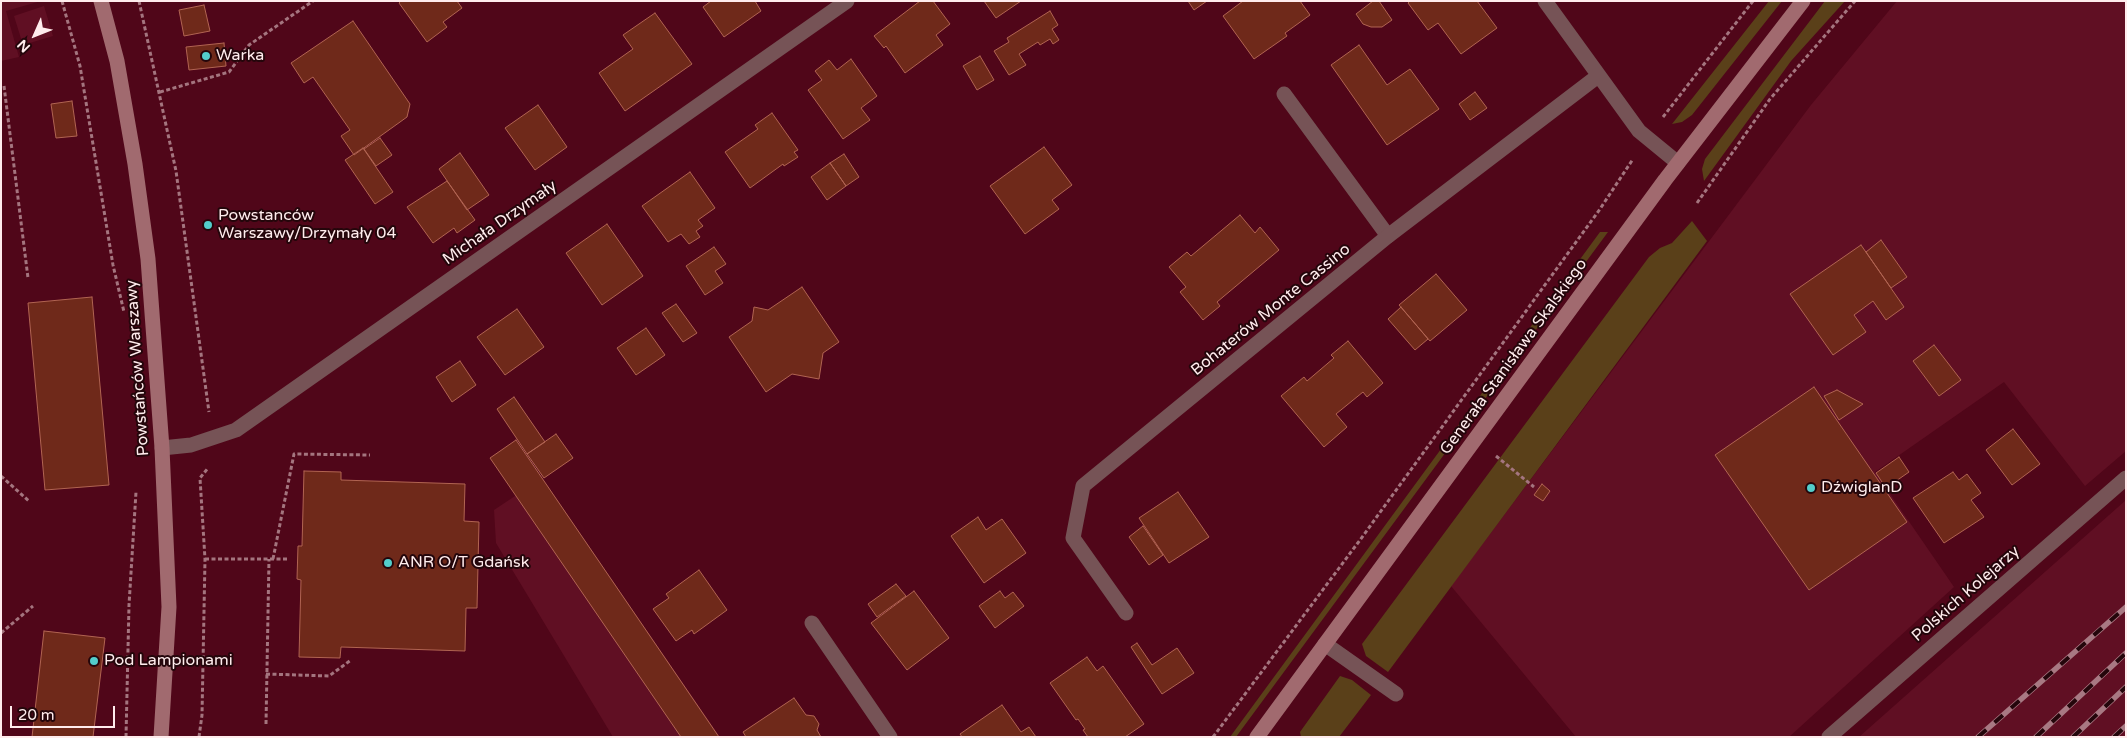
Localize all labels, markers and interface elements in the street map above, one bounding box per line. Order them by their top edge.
north arrow [10,10,60,60]
text: N [14,36,34,56]
place label: Warka [216,46,264,66]
marker: Warka [200,50,212,62]
street label: Michała Drzymały [439,176,561,270]
place label: Powstanców Warszawy/Drzymały 04 [218,206,396,244]
marker: Powstanców Warszawy/Drzymały 04 [202,219,214,231]
street label: Bohaterów Monte Cassino [1188,240,1354,380]
street label: Generała Stanisława Skalskiego [1436,255,1592,459]
street label: Powstańców Warszawy [122,279,154,457]
place label: DźwiglanD [1821,478,1902,498]
marker: DźwiglanD [1805,482,1817,494]
street label: Polskich Kolejarzy [1908,542,2024,646]
place label: ANR O/T Gdańsk [398,553,530,573]
marker: ANR O/T Gdańsk [382,557,394,569]
place label: Pod Lampionami [104,651,233,671]
marker: Pod Lampionami [88,655,100,667]
scale bar [12,696,118,728]
text: 20 m [18,706,55,724]

